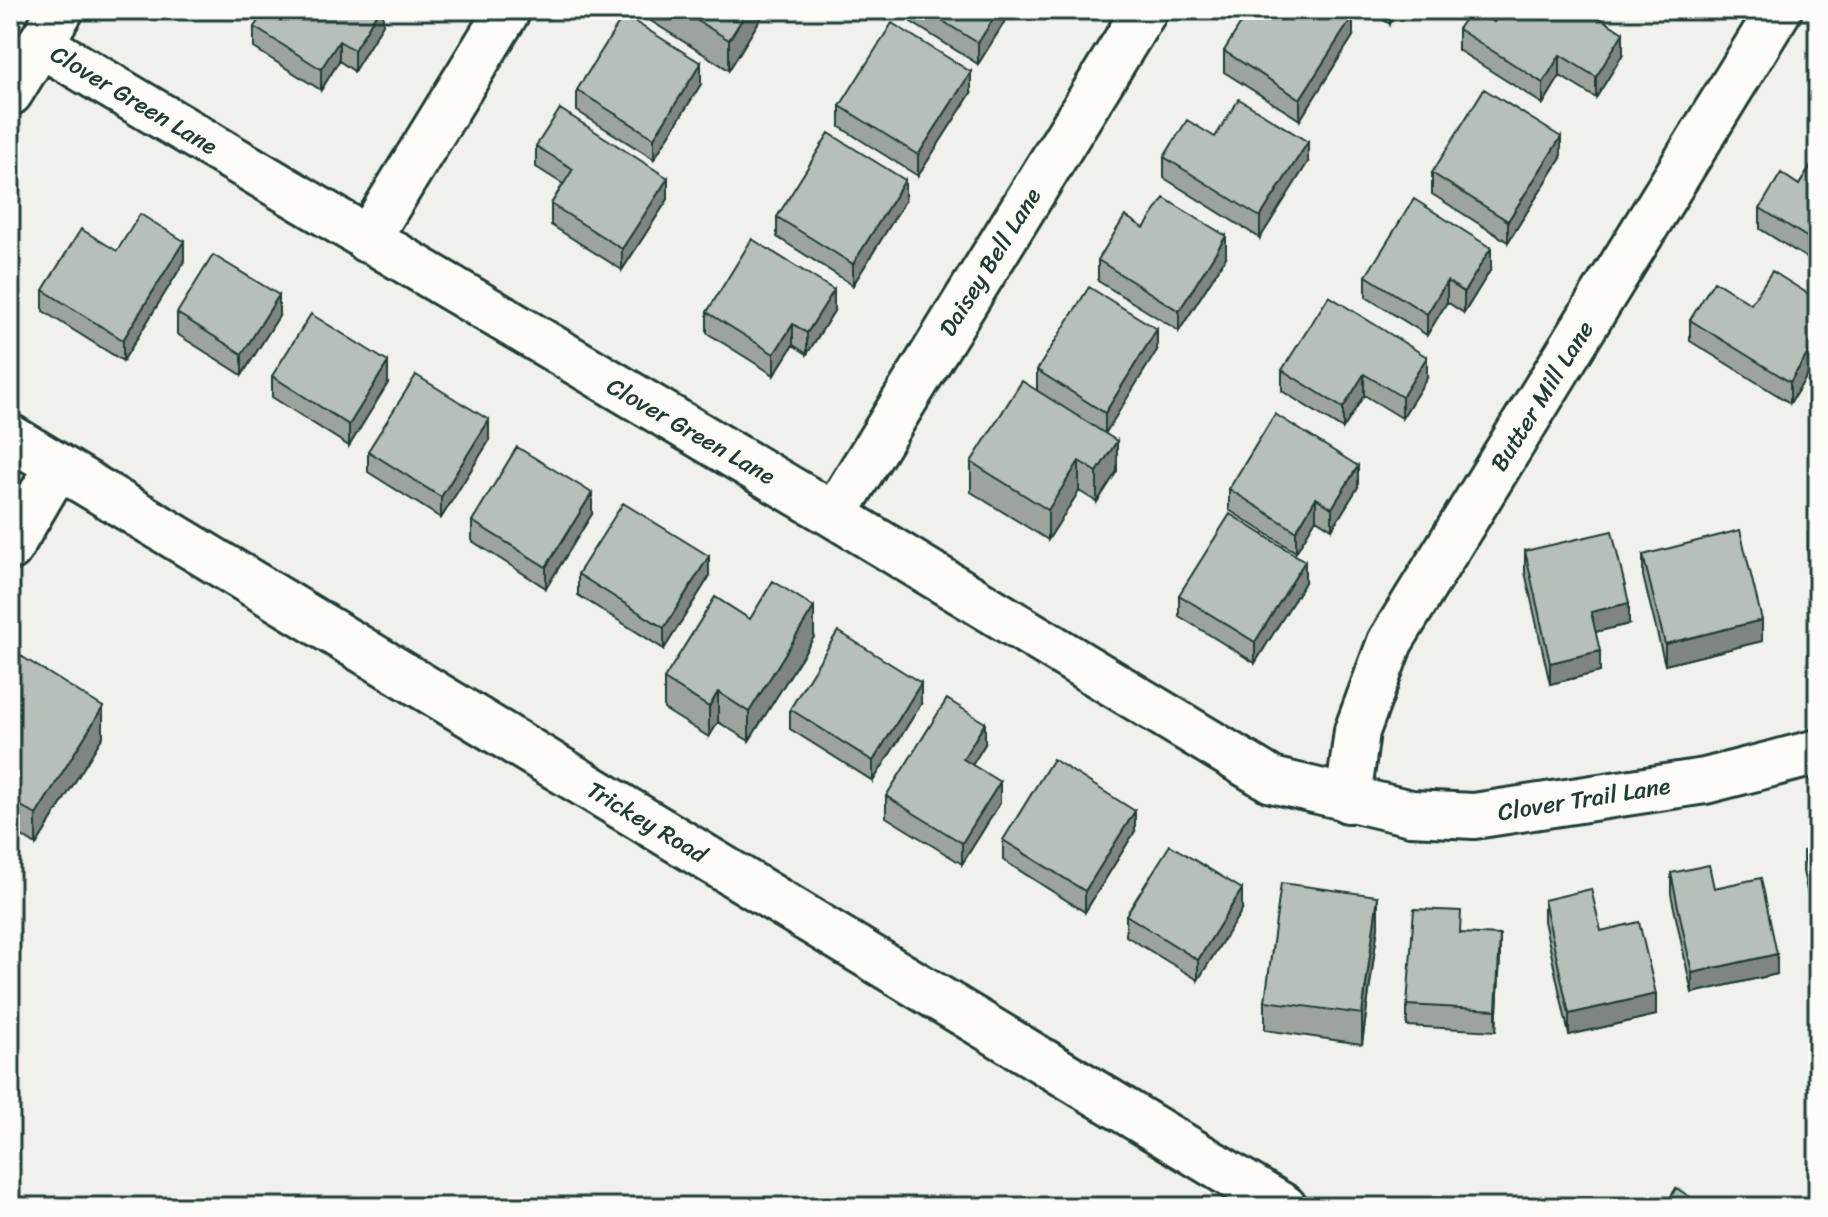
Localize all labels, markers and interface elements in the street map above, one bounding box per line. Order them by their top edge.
street label: Clover Green Lane [42,33,226,167]
street label: Daisey Bell Lane [927,179,1053,345]
street label: Butter Mill Lane [1479,312,1605,480]
street label: Clover Green Lane [599,366,784,497]
street label: Clover Trail Lane [1495,765,1674,833]
street label: Trickey Road [579,769,717,875]

